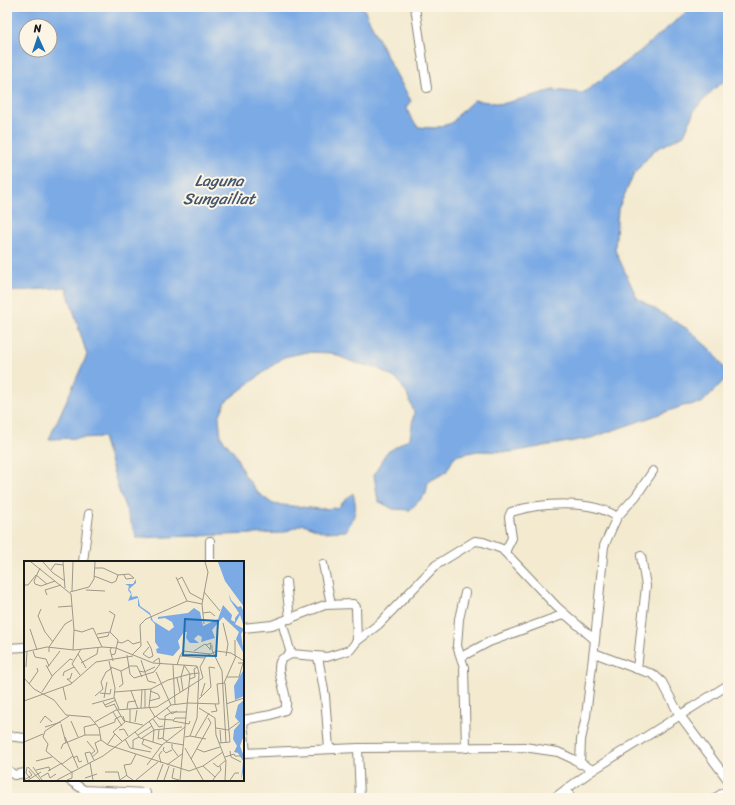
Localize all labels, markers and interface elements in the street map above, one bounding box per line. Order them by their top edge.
north arrow [18,18,58,58]
text: N [32,19,42,38]
water label: Laguna Sungailiat [183,166,257,213]
inset map [24,561,244,781]

